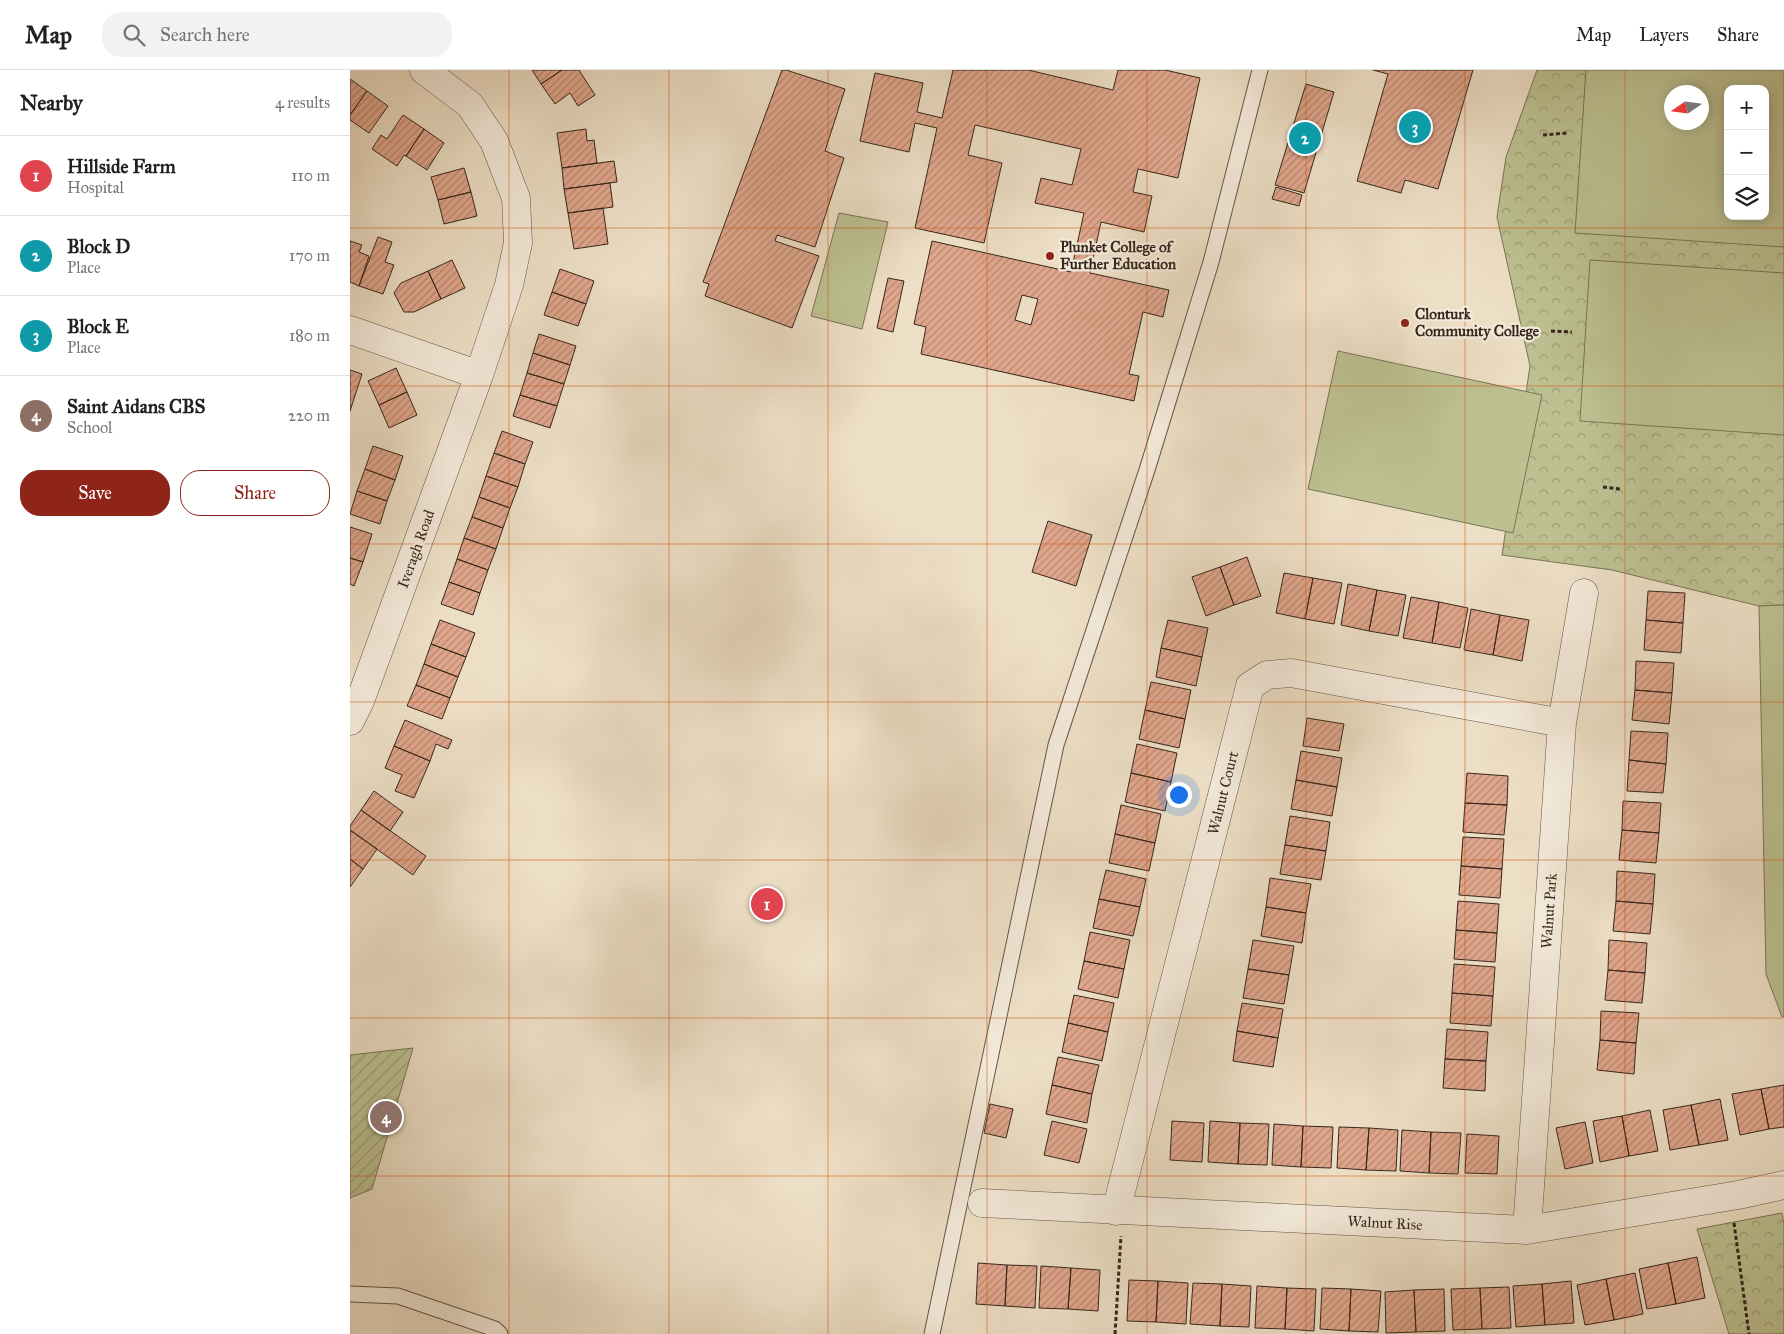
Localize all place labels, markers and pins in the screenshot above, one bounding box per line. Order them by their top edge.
pin: 3 [1399,108,1431,146]
pin: 2 [1289,119,1321,157]
place label: Plunket College of Further Education [1060,238,1177,273]
marker: Plunket College of Further Education [1044,250,1056,262]
place label: Clonturk Community College [1415,305,1540,341]
marker: Clonturk Community College [1399,317,1411,329]
pin: 1 [751,885,783,923]
pin: 4 [370,1098,402,1136]

